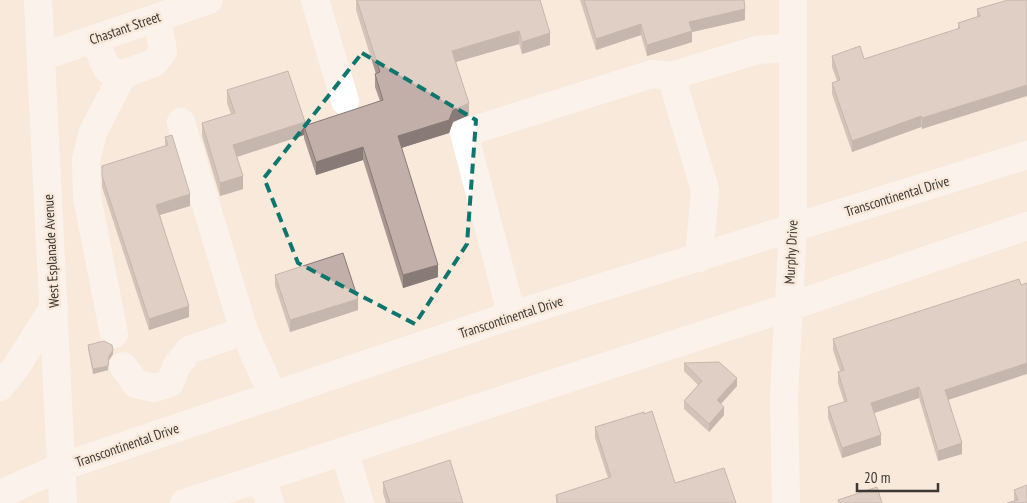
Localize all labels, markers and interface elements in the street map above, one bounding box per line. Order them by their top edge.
street label: Chastant Street [87,7,163,49]
street label: Transcontinental Drive [843,171,952,220]
street label: West Esplanade Avenue [39,194,63,308]
street label: Murphy Drive [780,219,802,285]
street label: Transcontinental Drive [457,292,566,342]
street label: Transcontinental Drive [73,419,181,471]
scale bar [857,460,938,492]
text: 20 m [864,468,890,487]

